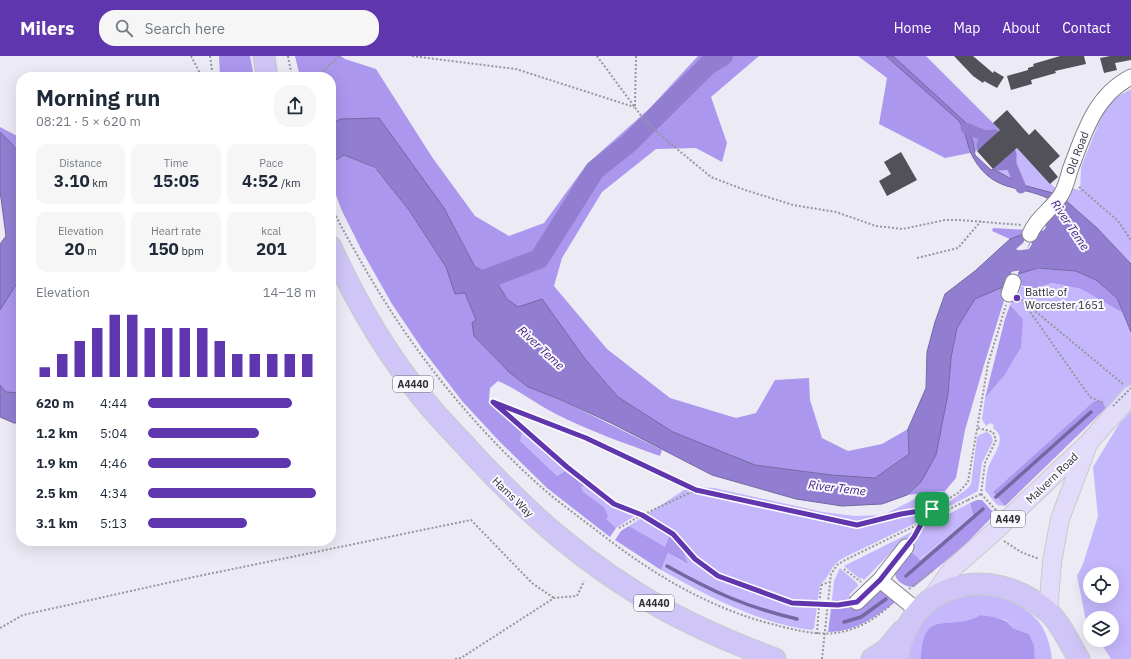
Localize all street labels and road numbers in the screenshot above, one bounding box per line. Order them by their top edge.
street label: Old Road [1062,129,1092,177]
road number: A4440 [393,376,433,392]
street label: Malvern Road [1023,450,1081,506]
street label: Hams Way [489,474,537,521]
road number: A449 [991,511,1025,527]
road number: A4440 [634,595,674,611]

